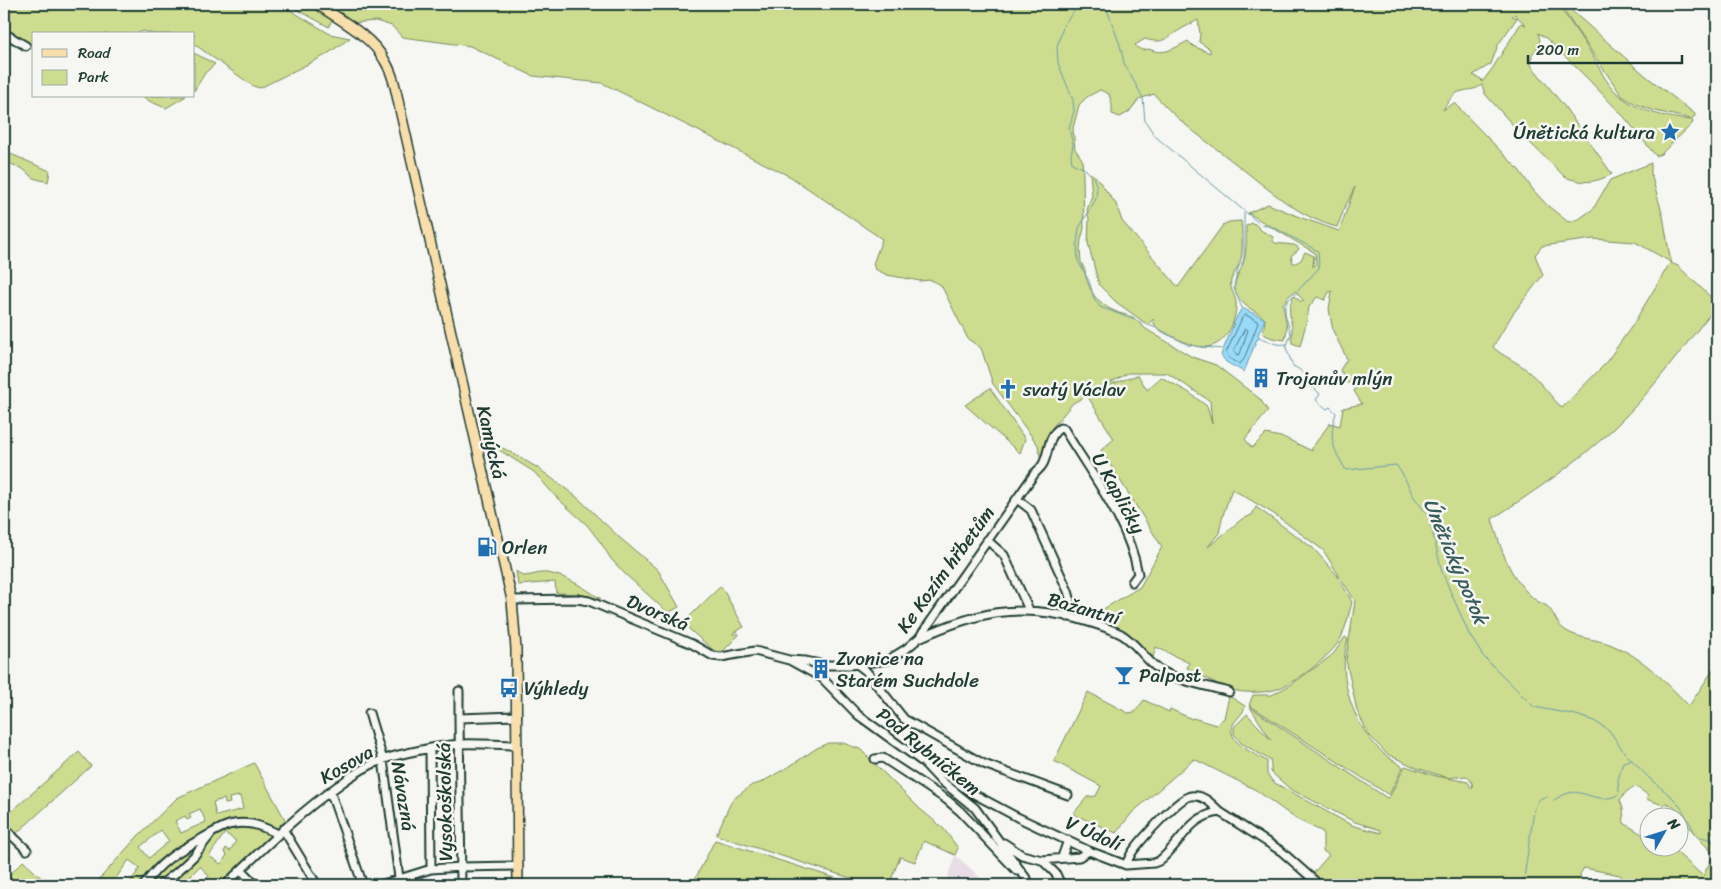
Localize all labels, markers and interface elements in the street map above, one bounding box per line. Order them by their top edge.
legend [32,32,195,98]
scale bar [1528,32,1682,64]
text: 200 m [1536,37,1580,63]
text: Road [78,40,111,66]
text: Park [78,64,109,90]
place label: Únětická kultura [1513,116,1655,149]
place icon: Únětická kultura [1659,121,1681,143]
place label: Trojanův mlýn [1276,362,1392,395]
building icon: Trojanův mlýn [1250,367,1272,389]
place label: svatý Václav [1022,373,1126,406]
church icon: svatý Václav [997,378,1019,400]
street label: Kamýcká [467,402,516,483]
street label: U Kapličky [1083,446,1155,540]
water label: Únětický potok [1413,493,1499,632]
street label: Ke Kozím hřbetům [888,498,1003,640]
place label: Orlen [502,531,548,564]
fuel station icon: Orlen [476,536,498,558]
street label: Bažantní [1044,582,1127,635]
street label: Dvorská [621,585,695,641]
place label: Zvonice na Starém Suchdole [836,642,979,697]
building icon: Zvonice na Starém Suchdole [810,658,832,680]
place label: Palpost [1139,659,1201,692]
bar icon: Palpost [1113,664,1135,686]
place label: Výhledy [524,672,589,705]
bus stop icon: Výhledy [498,677,520,699]
street label: Pod Rybníčkem [869,699,988,804]
street label: Kosova [313,735,380,793]
street label: Vysokoškolská [427,742,462,862]
street label: Návazná [382,759,425,834]
street label: V Údolí [1060,806,1130,862]
north arrow [1638,806,1688,856]
text: N [1660,812,1687,836]

